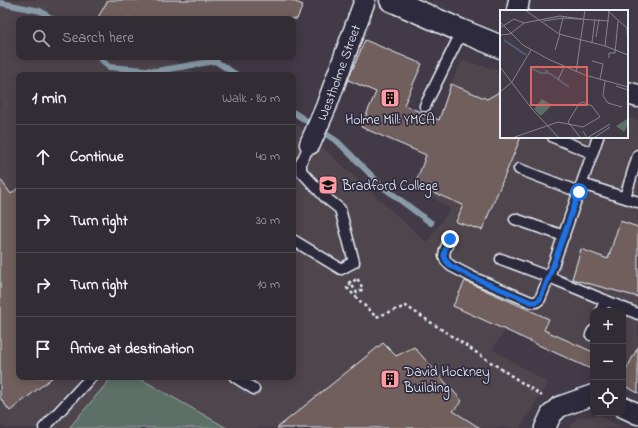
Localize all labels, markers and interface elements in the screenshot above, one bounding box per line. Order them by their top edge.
inset map [500,10,628,138]
search box [16,16,296,60]
street label: Westholme Street [312,22,367,124]
icon: search [30,27,52,49]
text: Search here [62,27,134,49]
text: 1 min [32,86,66,111]
building icon: Holme Mill: YMCA [379,87,401,109]
text: Walk · 80 m [222,89,280,108]
place label: Holme Mill: YMCA [345,110,435,131]
icon: ahead [32,146,54,168]
text: Continue [70,146,124,168]
text: 40 m [256,147,280,166]
school or university icon: Bradford College [317,174,339,196]
place label: Bradford College [341,176,439,198]
route start [570,183,588,201]
icon: right [32,210,54,232]
text: Turn right [70,210,128,232]
text: 30 m [256,211,280,230]
route end [441,230,459,248]
icon: right [32,274,54,296]
text: Turn right [70,274,128,296]
text: 10 m [257,275,280,294]
map controls [590,308,626,416]
button: + [590,308,626,344]
icon: arrive [32,338,54,360]
text: Arrive at destination [70,338,194,360]
button: − [590,344,626,380]
place label: David Hockney Building [403,362,490,400]
building icon: David Hockney Building [379,368,401,390]
button: locate [590,380,626,416]

